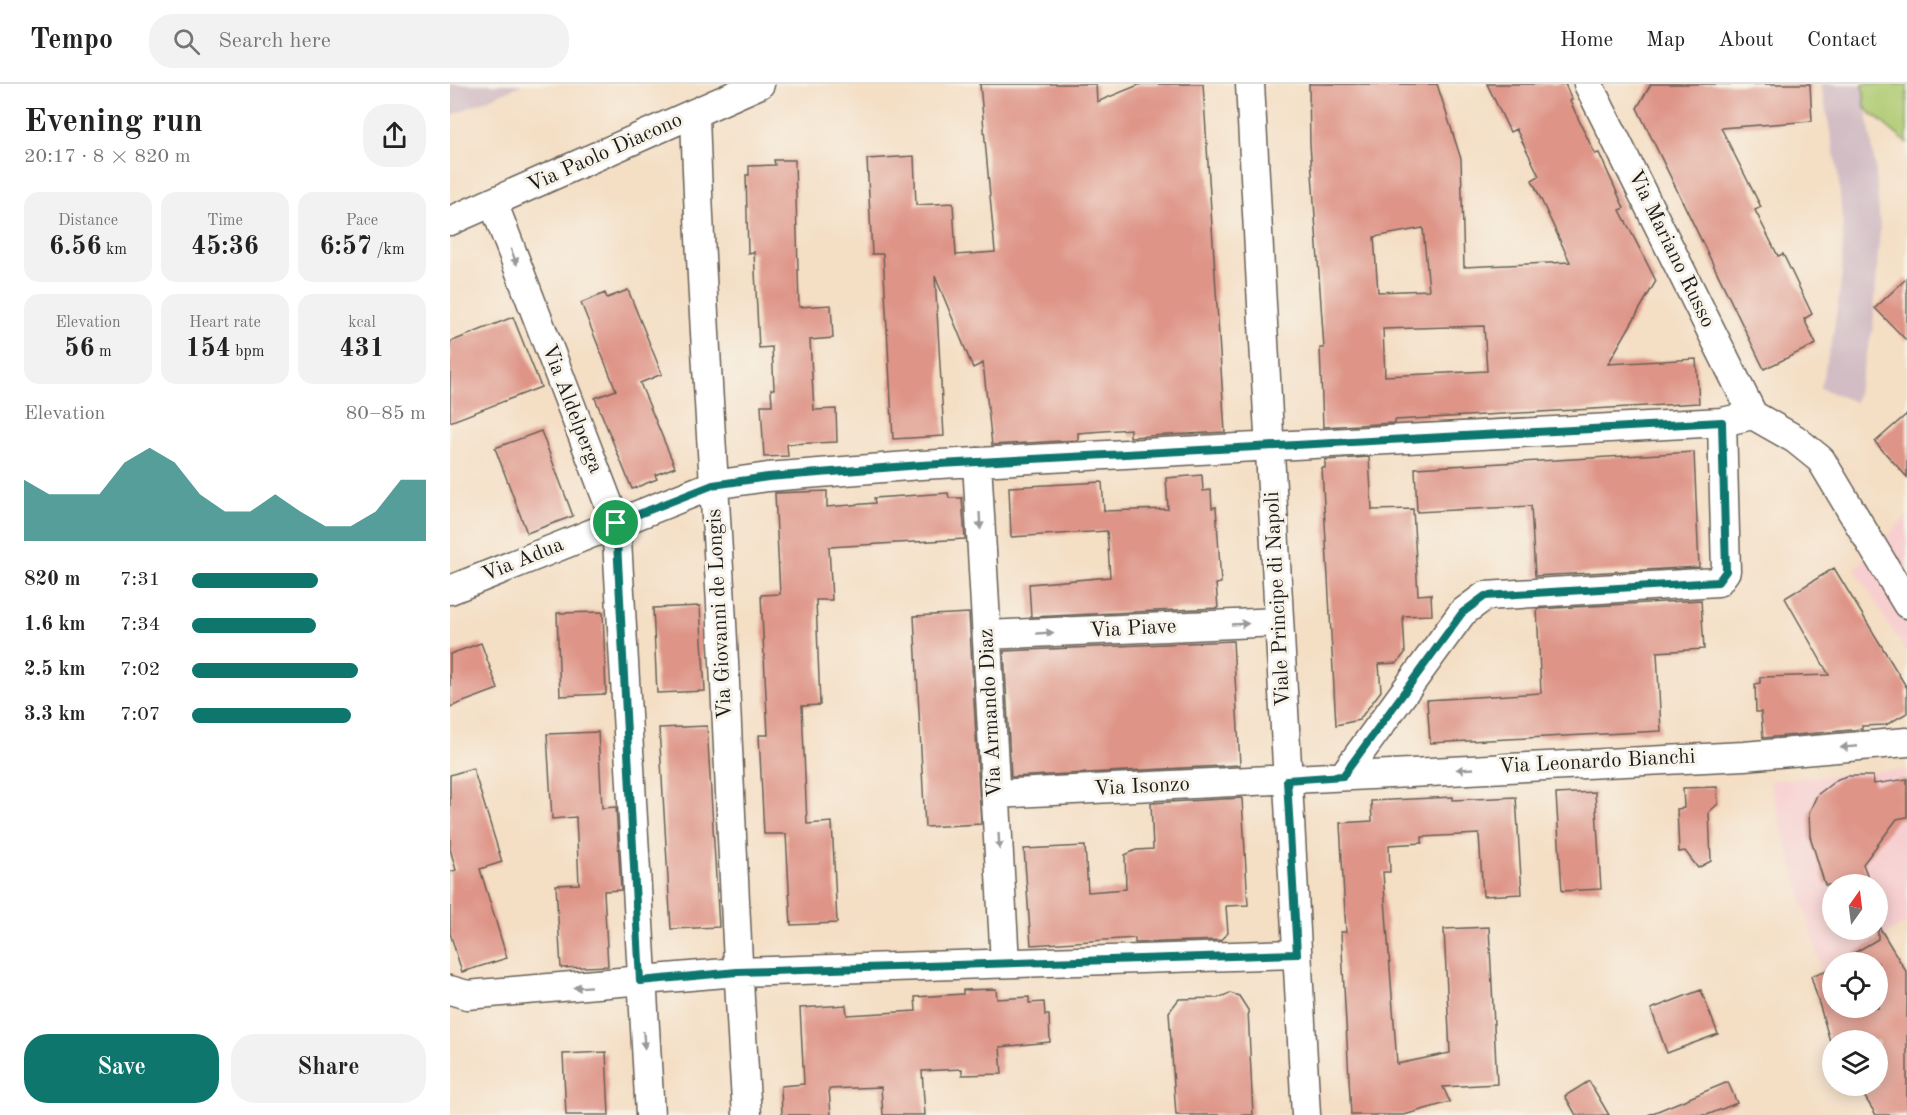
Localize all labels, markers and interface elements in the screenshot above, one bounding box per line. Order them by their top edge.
search box [149,14,569,68]
icon: search [170,25,203,58]
text: Tempo [30,27,113,55]
text: Search here [218,30,331,52]
text: Home [1560,30,1613,51]
text: Map [1646,30,1685,51]
text: About [1718,30,1774,51]
text: Contact [1807,30,1877,51]
button: share [363,104,426,167]
text: Evening run [24,106,203,139]
street label: Via Paolo Diacono [524,109,686,197]
text: 20:17 · 8 × 820 m [24,147,191,167]
street label: Via Mariano Russo [1624,167,1718,331]
text: Distance [58,213,118,229]
text: Time [207,213,243,229]
text: Pace [346,213,378,229]
text: 6.56 [49,234,102,260]
text: 45:36 [191,234,259,260]
text: 6:57 [319,234,372,260]
text: km [102,242,127,258]
text: /km [372,242,405,258]
one-way arrow [510,248,519,266]
text: Elevation [55,315,121,331]
text: Heart rate [189,315,261,331]
text: kcal [348,315,376,331]
text: 56 [64,336,94,362]
text: 154 [186,336,231,362]
text: 431 [339,336,385,362]
street label: Via Aldelperga [538,342,606,476]
text: m [94,344,112,360]
text: bpm [231,344,264,360]
text: Elevation [24,404,105,424]
text: 80–85 m [346,404,426,424]
street label: Viale Principe di Napoli [1262,491,1294,707]
pin [590,497,641,548]
icon: arrive [599,506,632,539]
street label: Via Giovanni de Longis [704,508,736,720]
one-way arrow [976,511,985,530]
street label: Via Adua [479,534,567,586]
text: 820 m [24,570,80,590]
text: 7:31 [120,570,160,590]
text: 1.6 km [24,615,86,635]
text: 7:34 [120,615,160,635]
street label: Via Piave [1089,616,1177,642]
one-way arrow [1231,619,1250,628]
street label: Via Armando Diaz [976,628,1006,798]
one-way arrow [1036,628,1055,637]
text: 2.5 km [24,660,86,680]
text: 7:02 [120,660,160,680]
text: 3.3 km [24,705,86,725]
text: 7:07 [120,705,160,725]
one-way arrow [1839,742,1858,752]
street label: Via Leonardo Bianchi [1498,746,1696,778]
one-way arrow [1456,765,1475,774]
street label: Via Isonzo [1094,774,1190,800]
one-way arrow [994,832,1003,851]
north arrow [1822,874,1888,940]
map controls [1822,874,1888,1096]
button: locate [1822,952,1888,1018]
one-way arrow [573,982,592,992]
one-way arrow [640,1030,649,1049]
button: layers [1822,1030,1888,1096]
button: Save [24,1034,219,1103]
button: Share [231,1034,426,1103]

